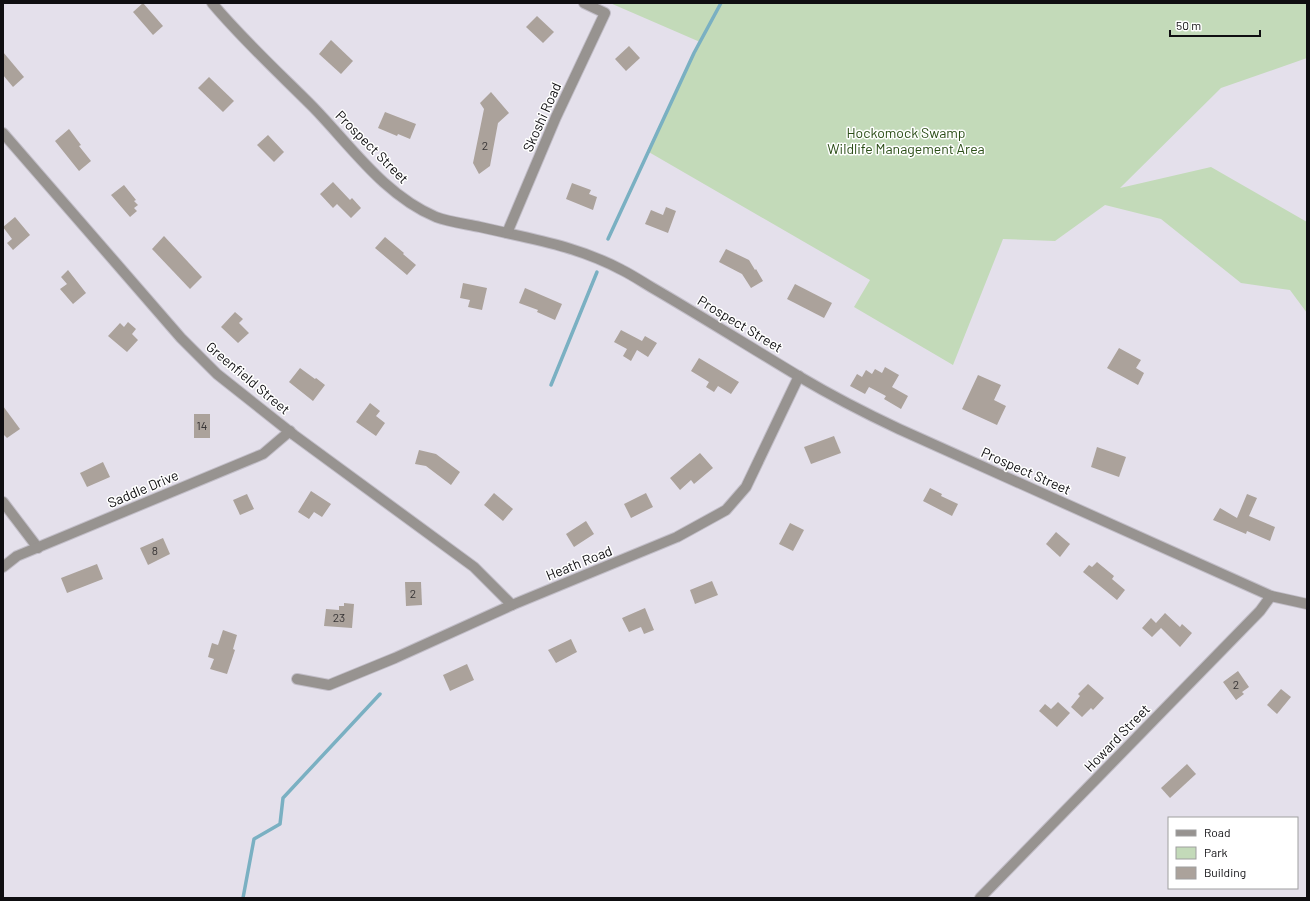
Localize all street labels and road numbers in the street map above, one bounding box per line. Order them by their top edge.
street label: Skoshi Road [519,79,564,154]
street label: Prospect Street [332,107,412,187]
street label: Prospect Street [695,292,786,356]
street label: Greenfield Street [203,338,294,418]
street label: Prospect Street [979,443,1074,498]
street label: Saddle Drive [105,466,181,511]
street label: Heath Road [543,542,614,584]
street label: Howard Street [1080,700,1153,775]

